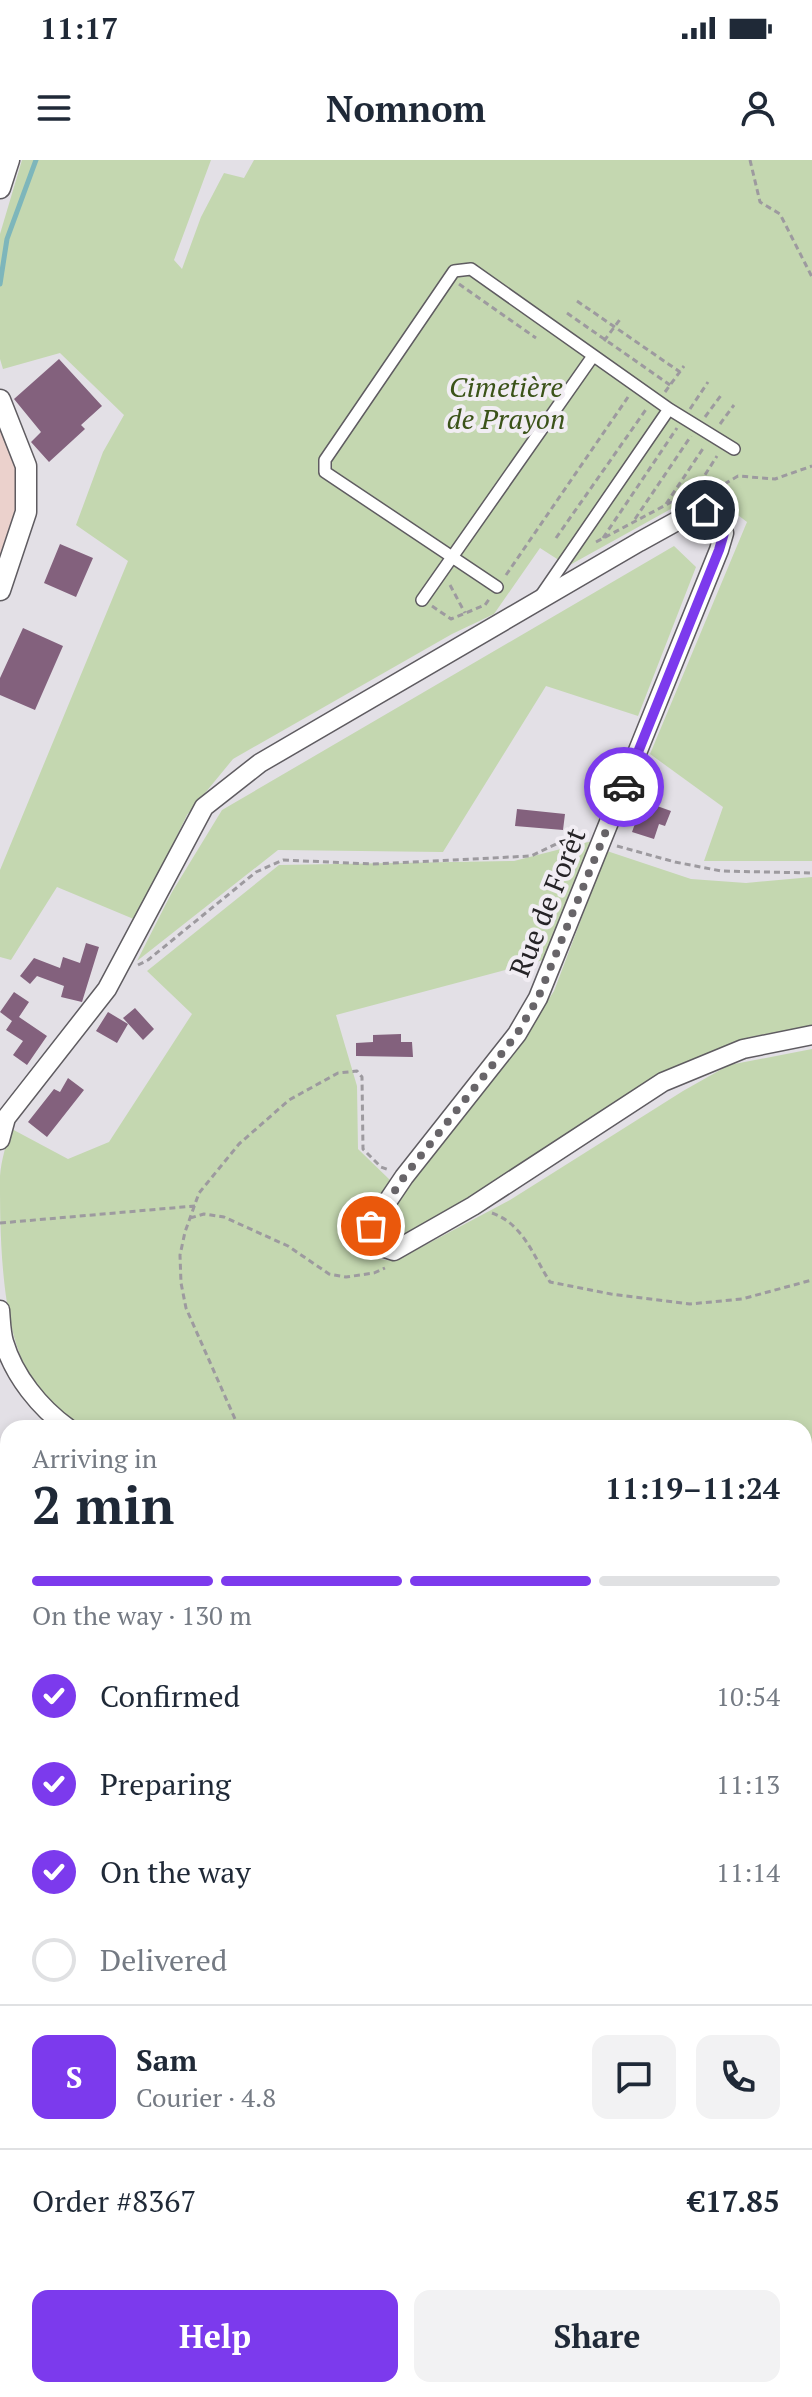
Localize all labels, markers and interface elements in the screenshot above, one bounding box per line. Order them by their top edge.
text: 11:17 [40,8,118,48]
text: Nomnom [326,85,486,132]
icon: menu [32,86,76,130]
icon: person [736,86,780,130]
park label: Cimetière de Prayon [447,368,565,437]
pin [671,476,739,544]
icon: home [683,488,727,532]
courier [584,747,664,827]
icon: car [602,765,646,809]
street label: Rue de Forêt [500,822,594,982]
pin [337,1192,405,1260]
icon: bag [349,1204,393,1248]
text: Arriving in [32,1441,157,1475]
text: 11:19–11:24 [605,1468,780,1508]
text: 2 min [32,1470,174,1539]
text: On the way · 130 m [32,1598,252,1632]
icon: check [32,1674,76,1718]
text: Confirmed [100,1676,240,1716]
text: 10:54 [716,1679,780,1713]
icon: check [32,1762,76,1806]
text: Preparing [100,1764,231,1804]
text: 11:13 [716,1767,780,1801]
icon: check [32,1850,76,1894]
text: On the way [100,1852,251,1892]
text: 11:14 [716,1855,780,1889]
text: Delivered [100,1940,227,1980]
button: chat [592,2035,676,2119]
button: phone [696,2035,780,2119]
text: Sam [136,2040,197,2080]
text: S [66,2057,82,2097]
text: Courier · 4.8 [136,2080,276,2114]
text: Order #8367 [32,2181,196,2221]
text: €17.85 [688,2181,780,2221]
button: Help [32,2290,398,2382]
button: Share [414,2290,780,2382]

